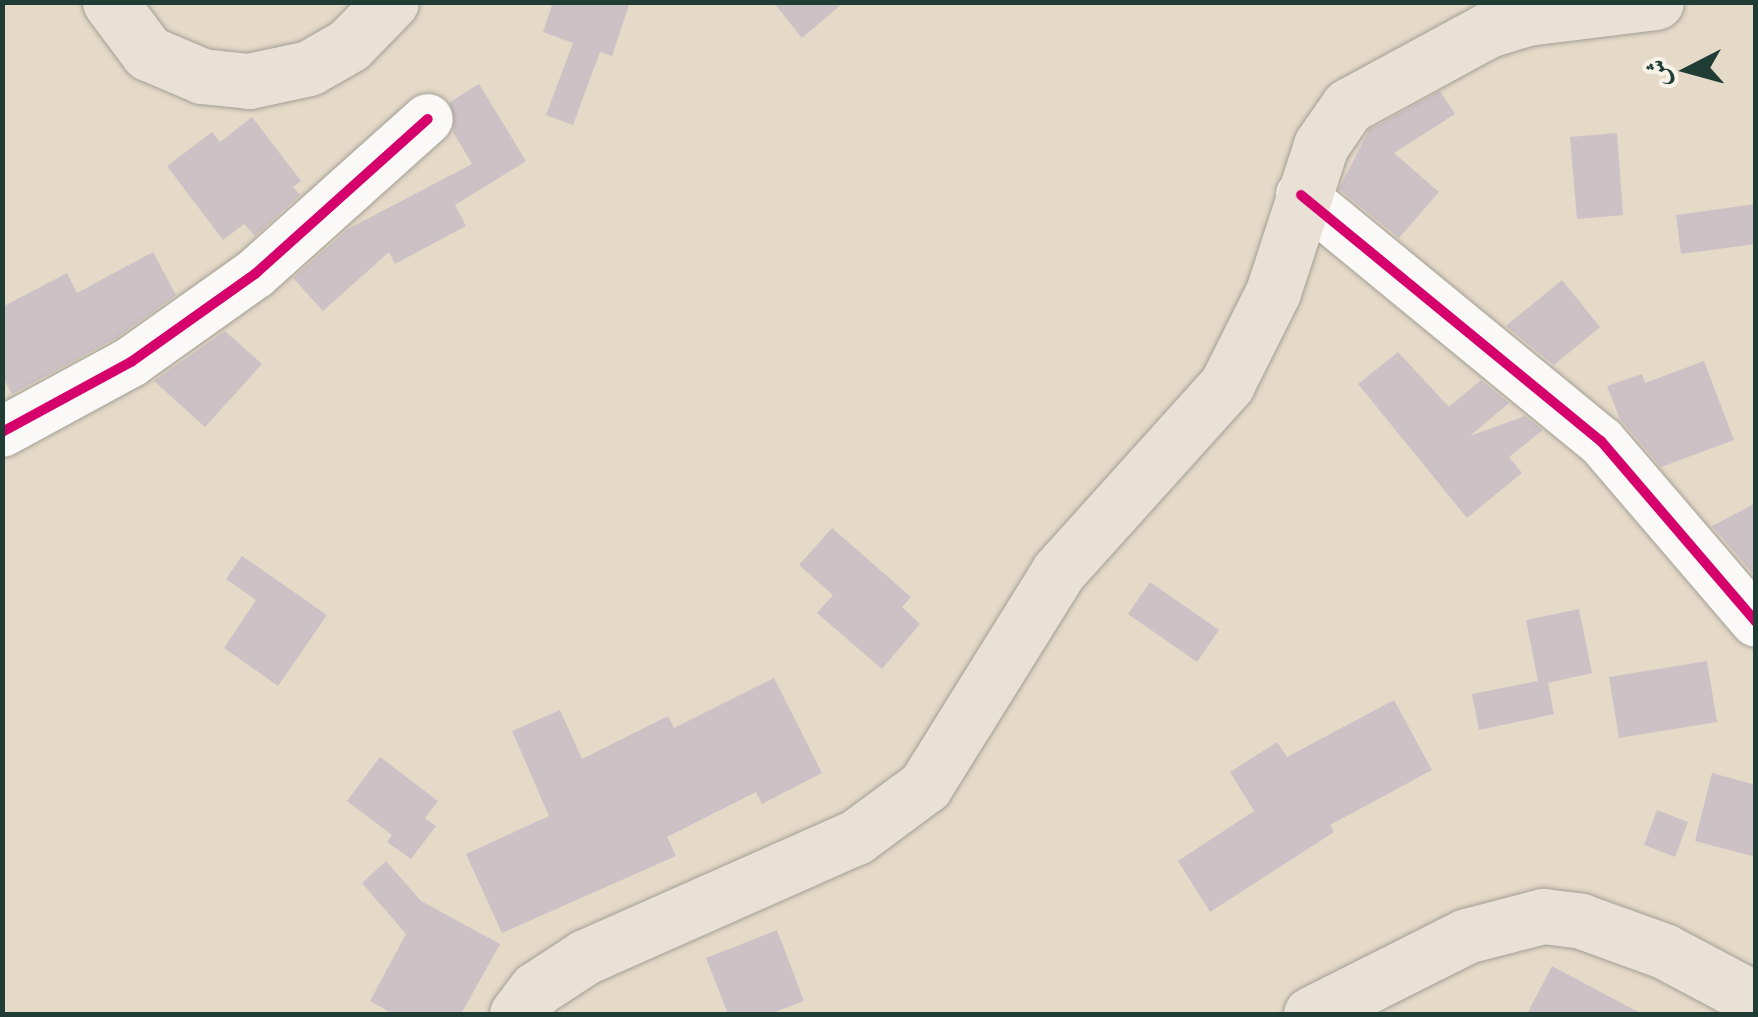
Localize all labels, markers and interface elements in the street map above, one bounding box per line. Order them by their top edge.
north arrow [1638,20,1738,120]
text: ش [1638,57,1679,89]

